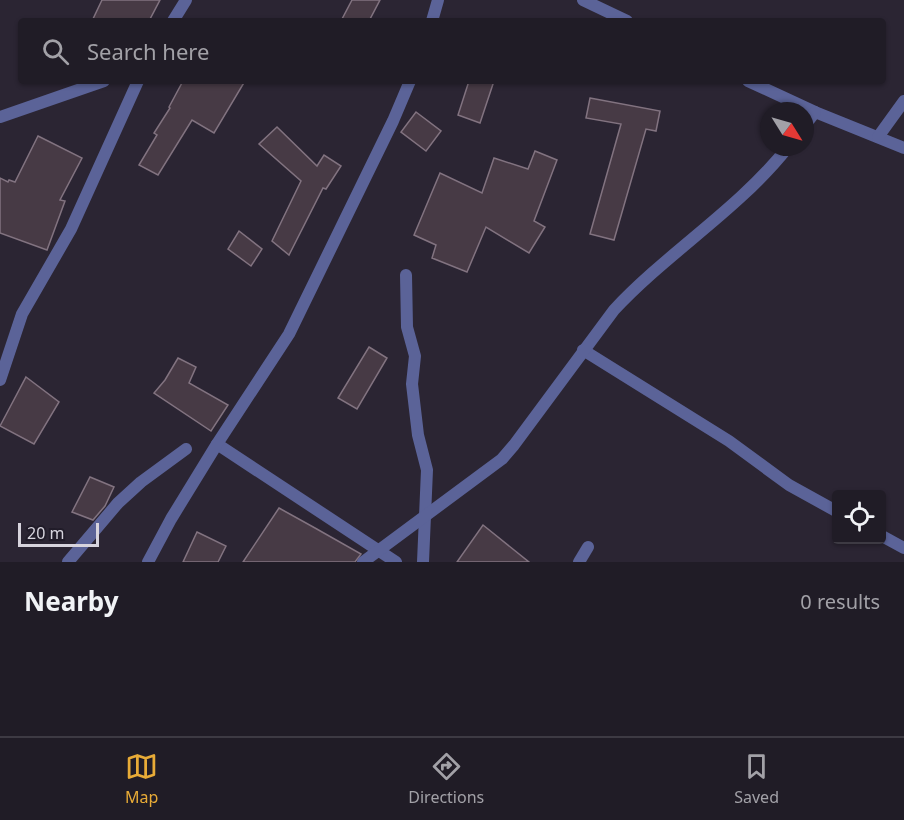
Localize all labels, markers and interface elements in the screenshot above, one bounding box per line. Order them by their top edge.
search box [18,18,886,84]
icon: search [39,35,72,68]
text: Search here [87,36,209,66]
north arrow [760,102,814,156]
map controls [832,490,886,544]
button: locate [832,490,886,544]
scale bar [18,520,99,548]
text: 20 m [27,522,64,544]
text: Nearby [24,583,119,619]
text: 0 results [800,588,880,615]
tab: Map [125,750,158,808]
tab: Directions [408,750,484,808]
tab: Saved [734,750,779,808]

